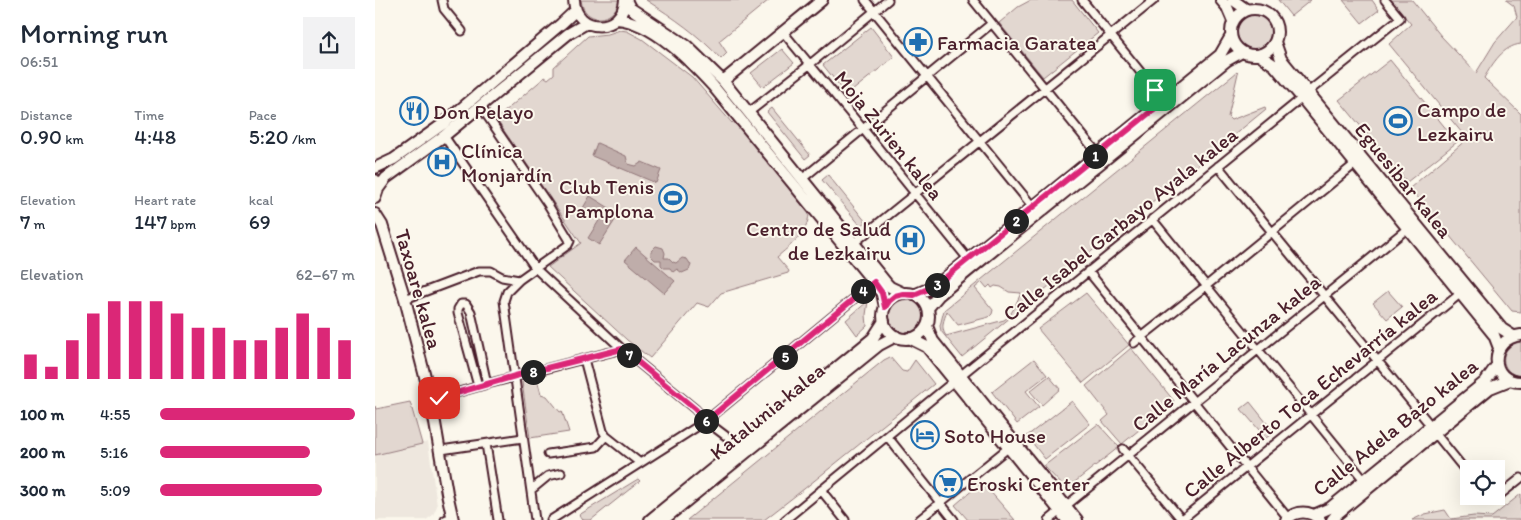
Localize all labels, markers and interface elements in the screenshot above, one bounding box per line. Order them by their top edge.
text: Morning run [20,16,168,50]
button: share [303,17,355,69]
pharmacy icon: Farmacia Garatea [903,27,933,57]
place label: Farmacia Garatea [937,30,1097,55]
text: 06:51 [20,52,58,71]
street label: Moja Zurien kalea [829,65,949,205]
pin [1134,69,1176,111]
icon: arrive [1141,76,1169,104]
restaurant icon: Don Pelayo [399,96,429,126]
place label: Campo de Lezkairu [1417,97,1506,146]
place label: Don Pelayo [433,99,534,124]
sports icon: Campo de Lezkairu [1383,106,1413,136]
text: Distance [20,107,72,124]
text: Time [134,107,164,124]
text: Pace [249,107,277,124]
street label: Eguesibar kalea [1350,117,1458,243]
street label: Calle Isabel Garbayo Ayala kalea [998,121,1243,326]
text: 0.90 [20,124,62,149]
text: 4:48 [134,124,176,149]
text: 5:20 [249,124,289,149]
text: km [62,131,84,148]
text: /km [289,131,316,148]
place label: Clínica Monjardín [461,138,552,187]
pin: 1 [1083,144,1107,168]
hospital icon: Clínica Monjardín [427,147,457,177]
text: 1 [1092,148,1099,165]
place label: Club Tenis Pamplona [559,174,654,223]
sports icon: Club Tenis Pamplona [658,183,688,213]
text: Elevation [20,192,76,209]
text: Heart rate [134,192,196,209]
text: kcal [249,192,274,209]
pin: 2 [1003,208,1029,234]
text: 7 [20,209,30,234]
text: 147 [134,209,167,234]
text: 69 [249,209,271,234]
text: 2 [1013,213,1020,230]
text: m [30,216,45,233]
text: bpm [167,216,196,233]
place label: Centro de Salud de Lezkairu [746,216,892,265]
hospital icon: Centro de Salud de Lezkairu [895,225,925,255]
street label: Taxoare kalea [390,226,448,352]
text: Elevation [20,265,84,284]
text: 62–67 m [296,265,355,284]
street label: Calle María Lacunza kalea [1127,269,1325,437]
pin: 3 [925,272,949,298]
text: 3 [934,277,941,294]
pin: 4 [851,278,875,304]
text: 4 [859,283,868,300]
street label: Calle Alberto Toca Echevarría kalea [1178,283,1442,503]
pin: 7 [617,342,641,368]
pin: 5 [773,344,797,370]
text: 7 [626,347,633,364]
text: 5 [782,349,789,366]
street label: Calle Adela Bazo kalea [1307,353,1483,501]
street label: Katalunia kalea [705,357,829,465]
pin: 8 [521,360,545,384]
text: 8 [530,364,537,381]
pin [418,377,460,419]
icon: check [425,384,453,412]
text: 100 m [20,405,64,424]
text: 4:55 [100,405,130,424]
pin: 6 [693,408,719,434]
text: 6 [703,413,710,430]
hotel icon: Soto House [910,420,940,450]
place label: Soto House [944,423,1046,448]
text: 200 m [20,443,65,462]
text: 5:16 [100,443,128,462]
map controls [1460,460,1505,505]
button: locate [1460,460,1505,505]
supermarket icon: Eroski Center [933,468,963,498]
place label: Eroski Center [967,471,1090,496]
text: 300 m [20,481,66,500]
text: 5:09 [100,481,131,500]

